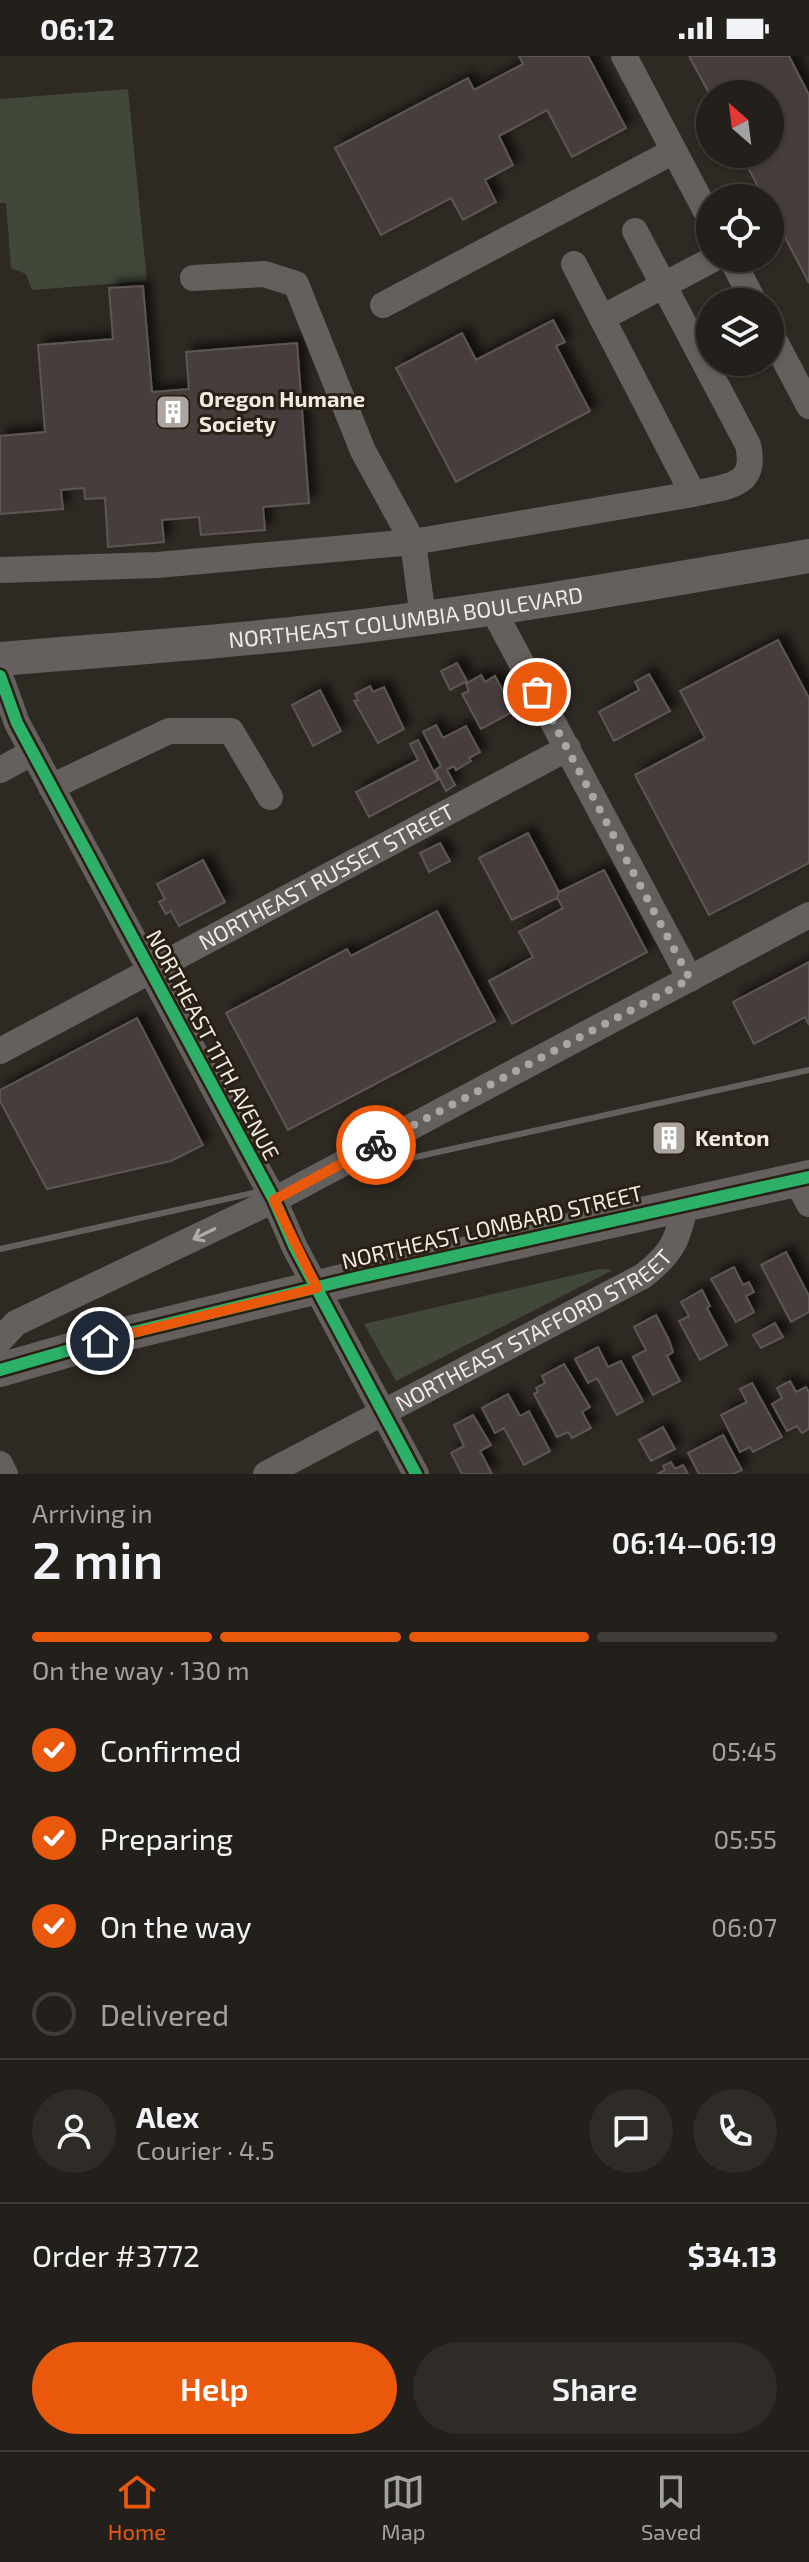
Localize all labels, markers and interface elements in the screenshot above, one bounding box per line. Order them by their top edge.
text: 06:12 [40,10,115,46]
north arrow [696,80,784,168]
map controls [696,80,784,376]
button: locate [696,184,784,272]
button: layers [696,288,784,376]
place label: Oregon Humane Society [199,385,365,437]
building icon: Oregon Humane Society [154,393,192,431]
street label: NORTHEAST COLUMBIA BOULEVARD [227,580,585,652]
pin [503,658,571,726]
icon: bag [515,670,559,714]
street label: NORTHEAST RUSSET STREET [194,797,458,955]
street label: NORTHEAST 11TH AVENUE [142,925,286,1164]
courier [336,1105,416,1185]
building icon: Kenton [650,1119,688,1157]
icon: bike [354,1123,398,1167]
place label: Kenton [695,1124,769,1150]
street label: NORTHEAST LOMBARD STREET [339,1179,645,1273]
one-way arrow [192,1227,216,1243]
street label: NORTHEAST STAFFORD STREET [391,1243,677,1416]
pin [66,1307,134,1375]
icon: home [78,1319,122,1363]
text: Arriving in [32,1497,153,1528]
text: 06:14–06:19 [611,1524,777,1560]
text: 2 min [32,1527,163,1589]
text: On the way · 130 m [32,1654,250,1685]
icon: check [32,1728,76,1772]
text: Confirmed [100,1732,241,1768]
text: 05:45 [711,1735,777,1766]
icon: check [32,1816,76,1860]
text: Preparing [100,1820,233,1856]
text: 05:55 [713,1823,777,1854]
icon: check [32,1904,76,1948]
text: On the way [100,1908,252,1944]
text: 06:07 [711,1911,777,1942]
text: Delivered [100,1996,229,2032]
button: person [32,2089,116,2173]
button: chat [589,2089,673,2173]
button: phone [693,2089,777,2173]
text: Alex [136,2098,199,2134]
text: Courier · 4.5 [136,2134,275,2165]
text: Order #3772 [32,2237,200,2273]
text: $34.13 [687,2237,777,2273]
button: Help [32,2342,397,2434]
button: Share [413,2342,777,2434]
tab: Home [108,2470,166,2544]
tab: Map [381,2470,426,2544]
tab: Saved [641,2470,701,2544]

